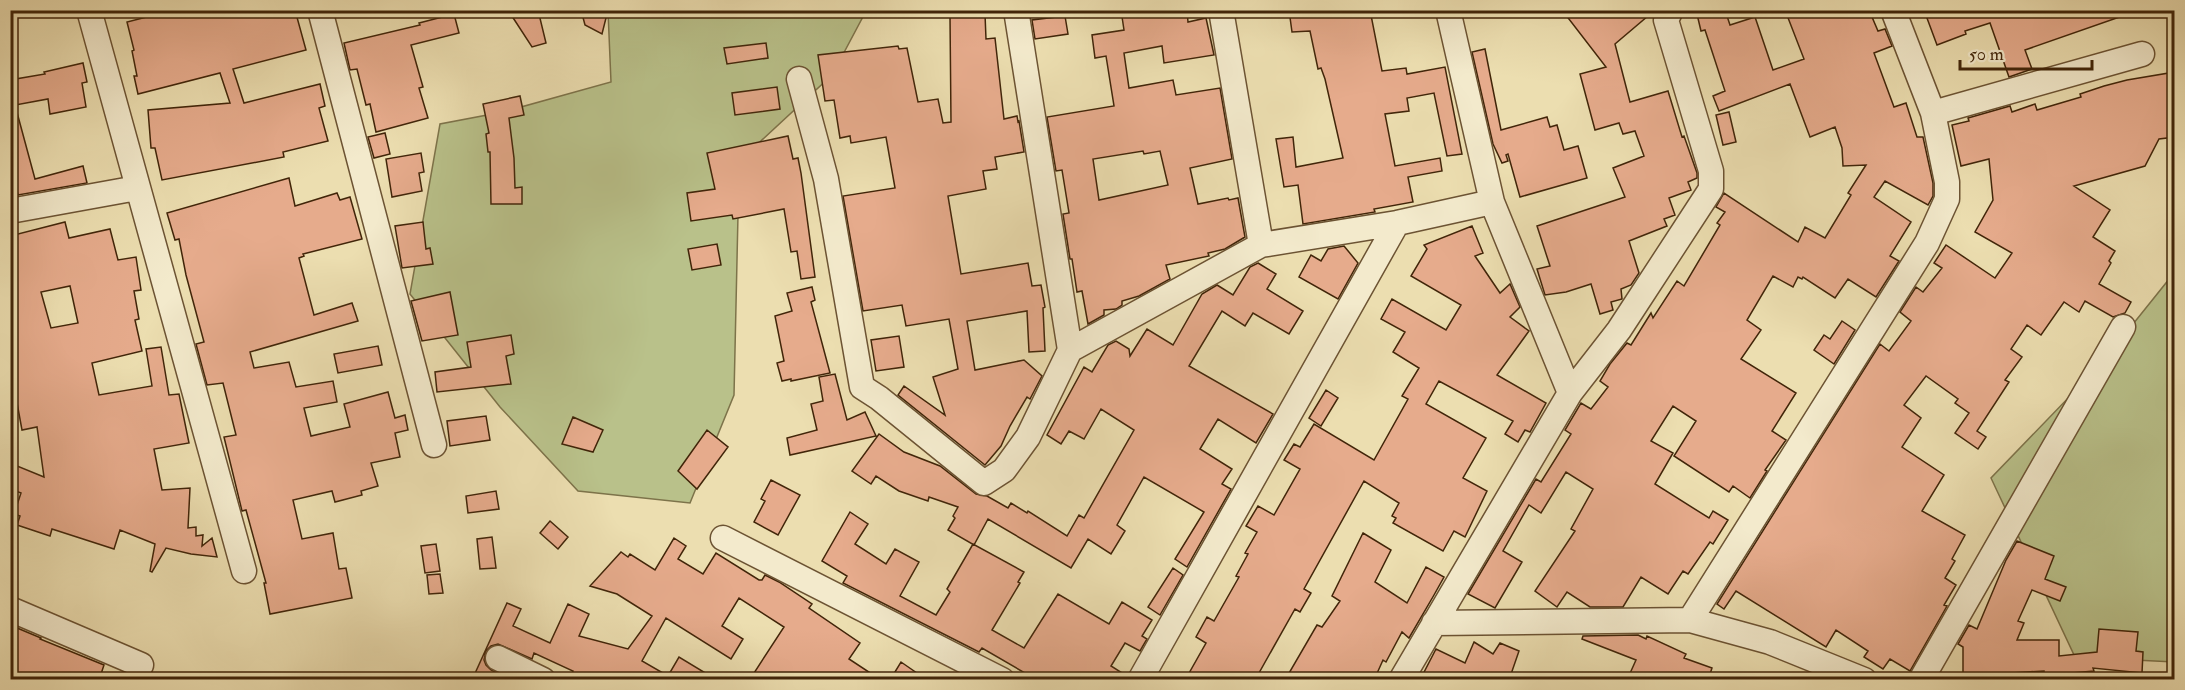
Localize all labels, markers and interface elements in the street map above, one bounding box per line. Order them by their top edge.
scale bar [1960,33,2092,71]
text: 50 m [1969,43,2004,66]

